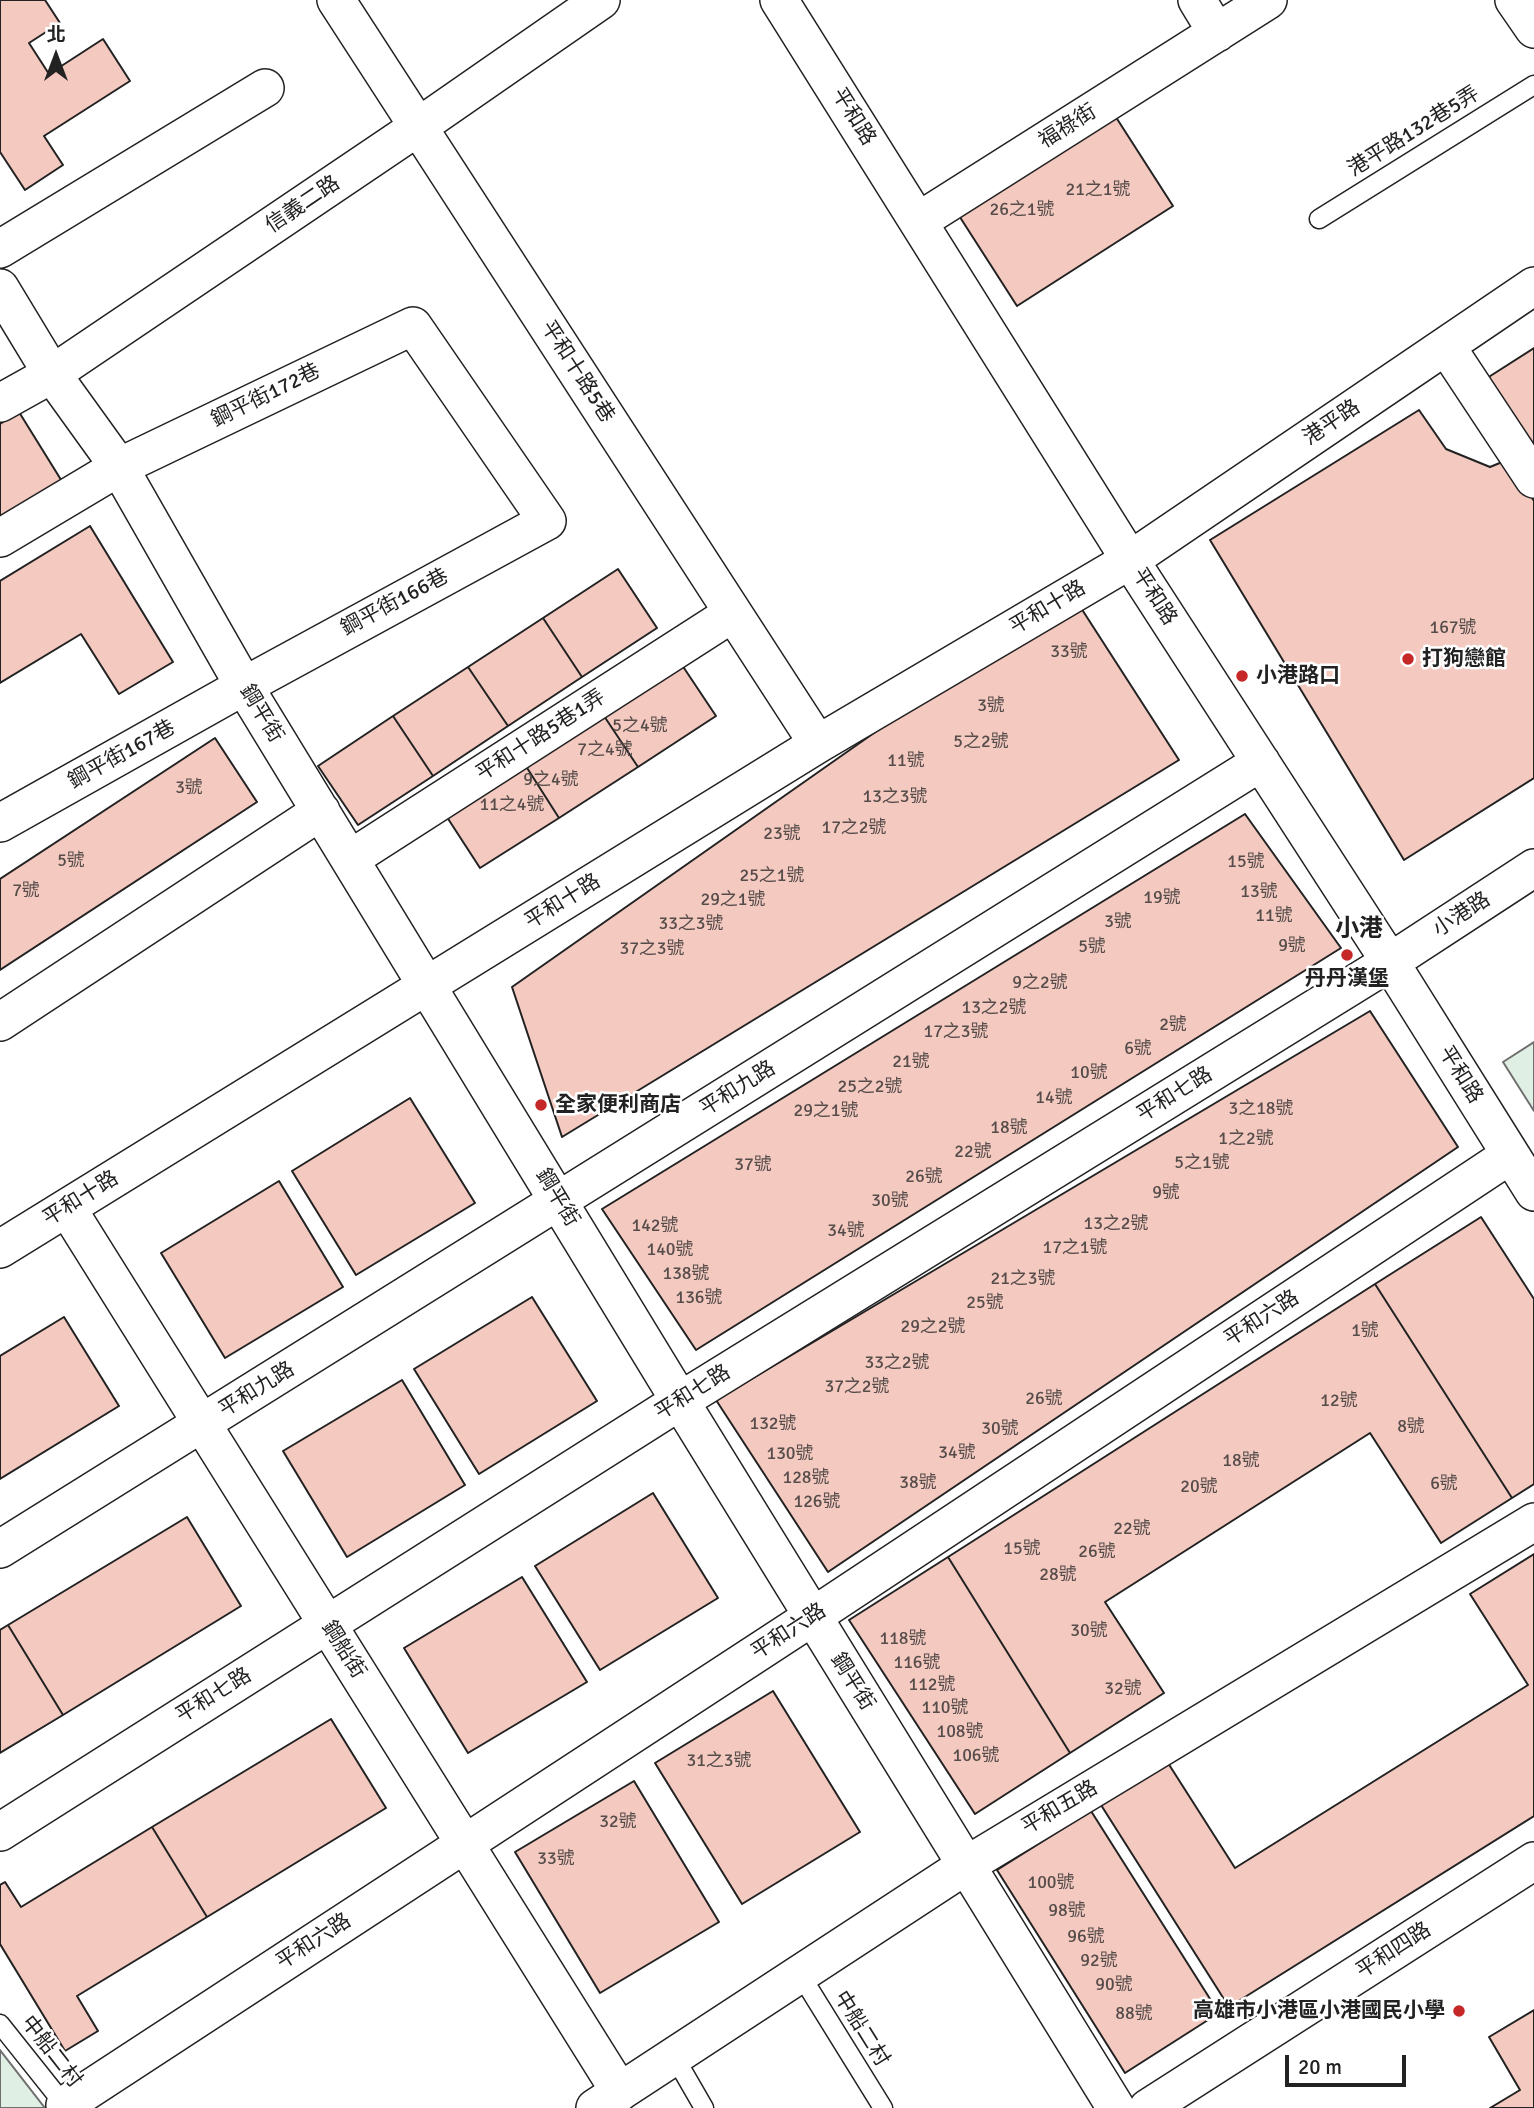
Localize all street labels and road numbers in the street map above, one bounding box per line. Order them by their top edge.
street label: 港平路132巷5弄 [1344,81,1484,183]
street label: 平和路 [826,84,880,150]
street label: 福祿街 [1035,100,1101,154]
street label: 信義二路 [261,171,345,239]
street label: 平和十路5巷 [535,316,619,428]
street label: 鋼平街172巷 [207,359,325,433]
street label: 港平路 [1299,395,1365,451]
street label: 鋼平街166巷 [337,564,453,642]
street label: 平和路 [1126,564,1182,630]
street label: 平和十路 [1006,576,1090,640]
street label: 鋼平街 [234,681,288,747]
street label: 平和十路5巷1弄 [472,685,610,787]
street label: 鋼平街167巷 [64,715,180,795]
street label: 平和十路 [521,869,605,935]
street label: 小港路 [1429,887,1495,943]
street label: 平和路 [1433,1042,1487,1108]
street label: 平和九路 [696,1056,780,1122]
street label: 平和七路 [1133,1062,1217,1128]
street label: 鋼平街 [530,1165,584,1231]
street label: 平和十路 [39,1166,123,1232]
street label: 平和六路 [1220,1286,1304,1352]
street label: 平和九路 [215,1357,299,1423]
street label: 平和七路 [651,1360,735,1426]
street label: 平和六路 [747,1599,831,1665]
street label: 鋼船街 [316,1617,370,1683]
street label: 鋼平街 [825,1649,879,1715]
street label: 平和七路 [172,1663,256,1729]
street label: 平和五路 [1018,1776,1102,1840]
street label: 平和六路 [272,1909,356,1975]
street label: 平和四路 [1352,1918,1436,1984]
street label: 中船二村 [828,1987,894,2071]
street label: 中船二村 [15,2011,87,2093]

